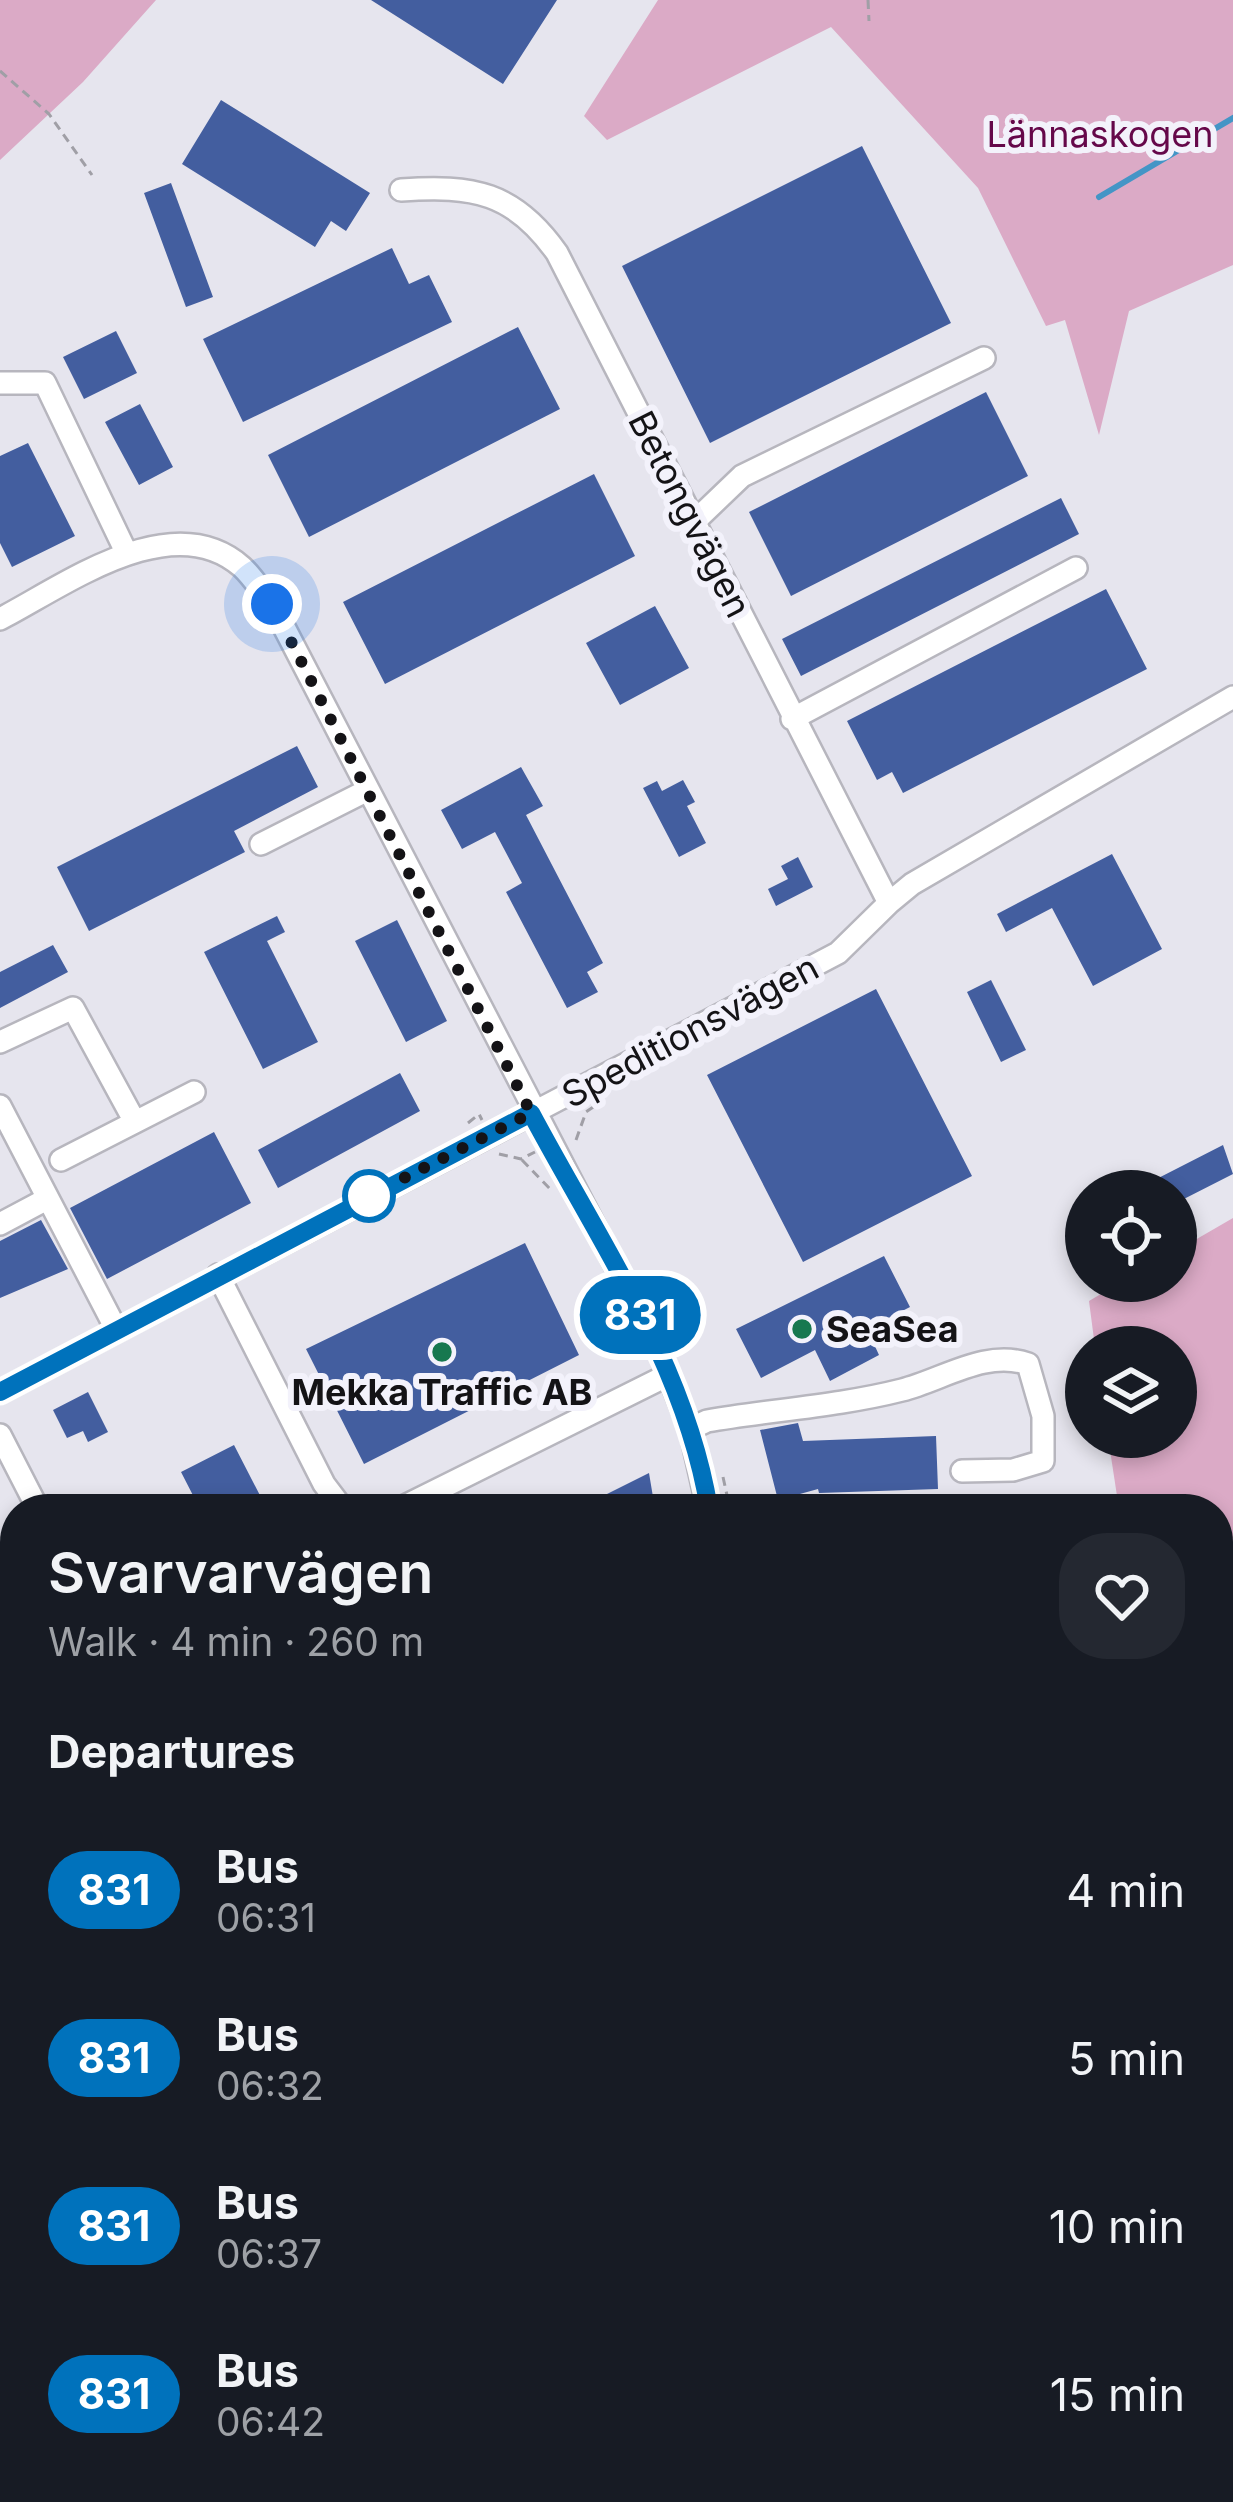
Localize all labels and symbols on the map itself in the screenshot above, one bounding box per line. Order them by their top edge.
park label: Lännaskogen [986,112,1214,156]
street label: Betongvägen [619,404,761,624]
your location [242,574,302,634]
street label: Speditionsvägen [554,945,826,1117]
unlabelled marker [344,1171,394,1221]
line badge: 831 [571,1276,709,1354]
place label: SeaSea [826,1307,959,1351]
marker: SeaSea [789,1316,815,1342]
marker: Mekka Traffic AB [429,1339,455,1365]
place label: Mekka Traffic AB [292,1370,592,1414]

